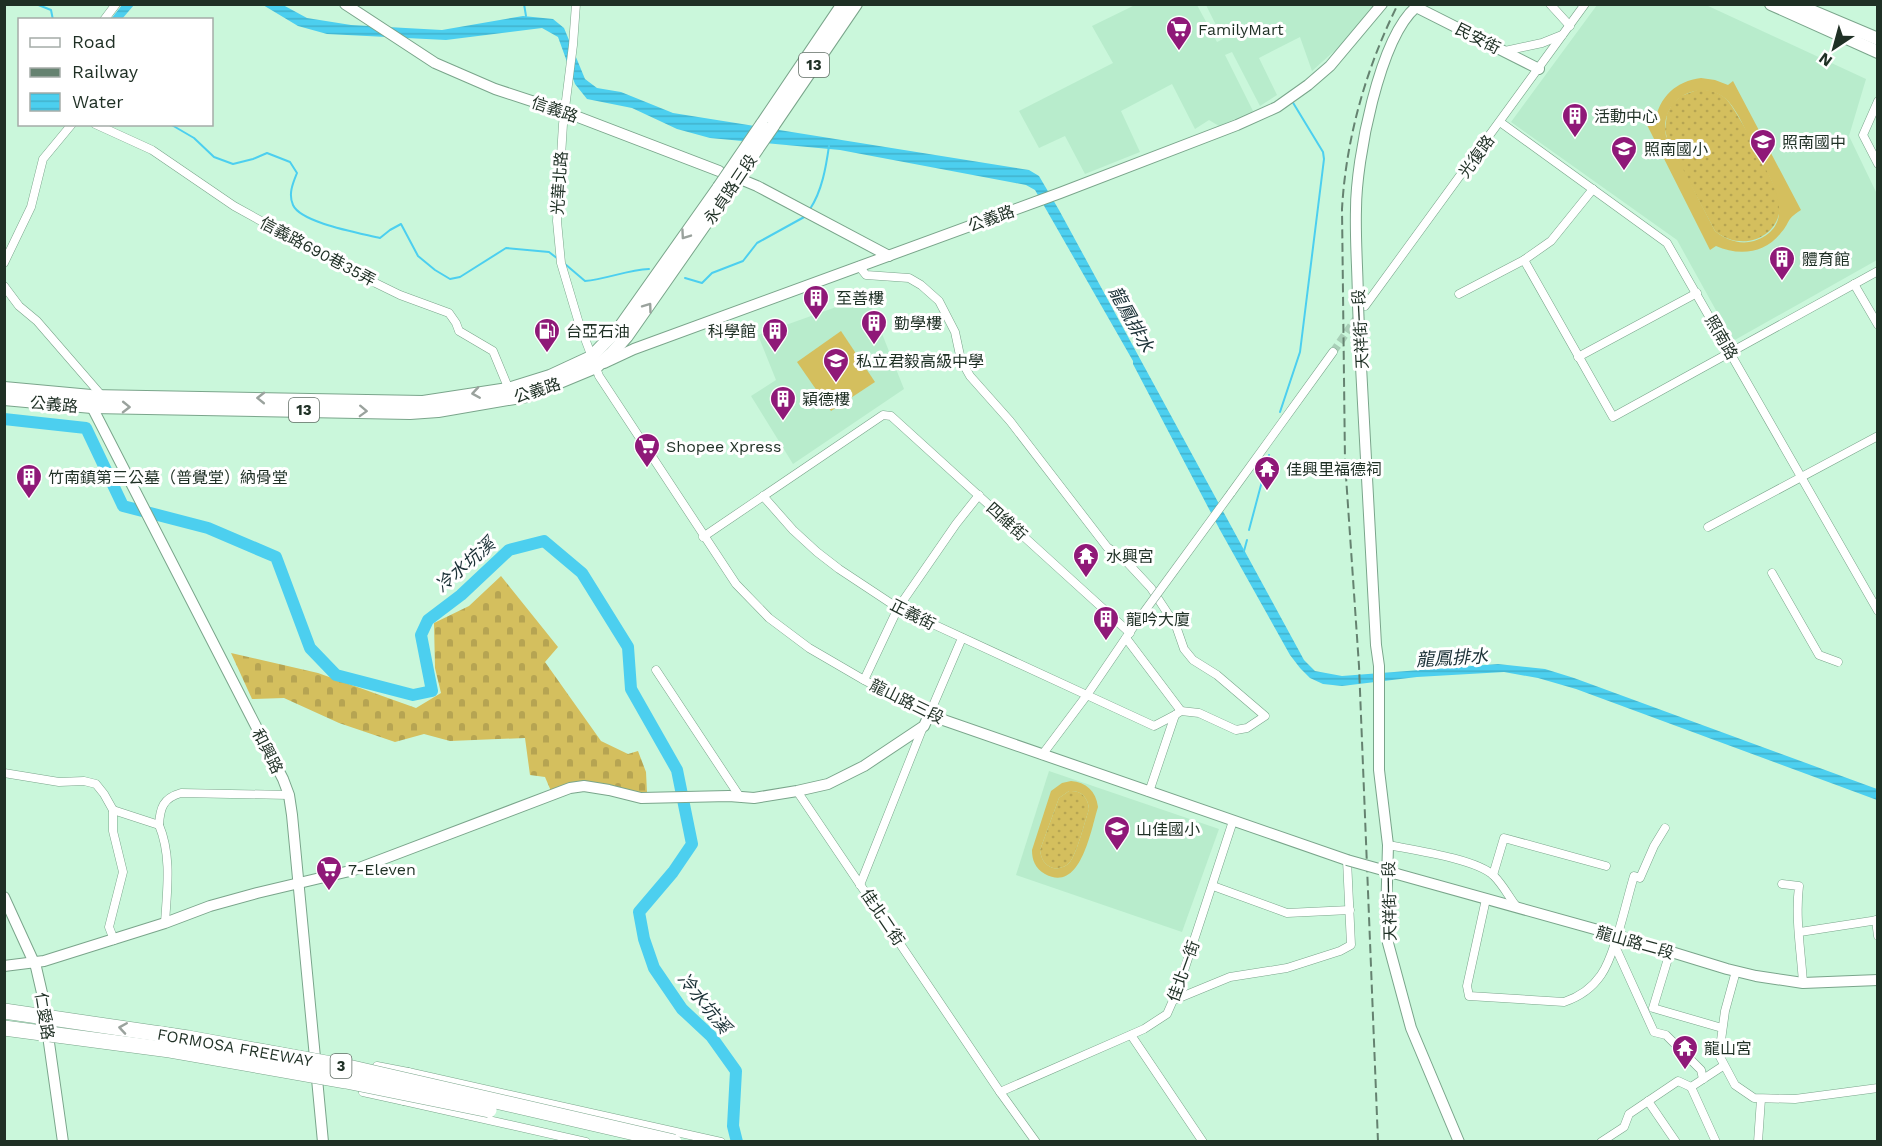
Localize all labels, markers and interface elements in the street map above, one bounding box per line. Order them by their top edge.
supermarket icon: FamilyMart [1164,14,1194,52]
legend [18,18,213,126]
north arrow [1804,18,1864,78]
street label: 民安街 [1452,19,1503,58]
place label: FamilyMart [1198,20,1284,39]
text: Road [72,31,116,52]
text: N [1815,49,1836,71]
road number: 13 [799,53,829,77]
text: Railway [72,61,139,82]
text: Water [72,91,124,112]
street label: 信義路 [529,93,581,126]
building icon: 活動中心 [1560,101,1590,139]
place label: 活動中心 [1594,107,1658,126]
school or university icon: 照南國中 [1748,127,1778,165]
street label: 光復路 [1455,131,1498,181]
place label: 照南國中 [1782,133,1846,152]
school or university icon: 照南國小 [1609,134,1639,172]
place label: 照南國小 [1644,140,1708,159]
street label: 光華北路 [548,150,571,216]
street label: 永貞路三段 [700,151,761,228]
street label: 公義路 [965,201,1017,236]
street label: 信義路690巷35弄 [257,213,379,290]
one-way arrow [681,228,692,239]
building icon: 體育館 [1767,244,1797,282]
place label: 體育館 [1802,250,1850,269]
water label: 龍鳳排水 [1105,282,1159,356]
building icon: 至善樓 [801,283,831,321]
place label: 至善樓 [836,289,884,308]
street label: 天祥街一段 [1349,289,1372,369]
one-way arrow [641,303,652,314]
building icon: 勤學樓 [859,308,889,346]
street label: 照南路 [1701,312,1742,363]
place label: 勤學樓 [894,314,942,333]
fuel station icon: 台亞石油 [532,316,562,354]
building icon: 科學館 [760,316,790,354]
place label: 台亞石油 [566,322,630,341]
place label: 科學館 [708,322,756,341]
school or university icon: 私立君毅高級中學 [821,346,851,384]
place label: 私立君毅高級中學 [856,352,984,371]
street label: 公義路 [511,374,563,407]
building icon: 穎德樓 [768,384,798,422]
one-way arrow [471,387,480,399]
place label: 穎德樓 [802,390,850,409]
one-way arrow [256,392,265,404]
street label: 公義路 [29,393,79,416]
road number: 13 [289,398,319,422]
one-way arrow [121,401,130,413]
one-way arrow [358,405,367,418]
supermarket icon: Shopee Xpress [632,431,662,469]
place label: Shopee Xpress [666,437,781,456]
temple icon: 佳興里福德祠 [1252,454,1282,492]
place label: 佳興里福德祠 [1286,460,1382,479]
building icon: 竹南鎮第三公墓（普覺堂）納骨堂 [14,462,44,500]
place label: 竹南鎮第三公墓（普覺堂）納骨堂 [48,468,288,487]
street label: 四維街 [982,498,1031,544]
water label: 冷水坑溪 [431,531,501,596]
temple icon: 水興宮 [1071,541,1101,579]
place label: 水興宮 [1106,547,1154,566]
street label: 正義街 [887,595,938,634]
building icon: 龍吟大廈 [1091,604,1121,642]
place label: 龍吟大廈 [1126,610,1190,629]
water label: 龍鳳排水 [1415,645,1489,670]
street label: 龍山路三段 [867,675,947,728]
street label: 和興路 [248,726,287,777]
school or university icon: 山佳國小 [1102,814,1132,852]
place label: 山佳國小 [1136,820,1200,839]
supermarket icon: 7-Eleven [314,854,344,892]
place label: 7-Eleven [348,860,416,879]
street label: 天祥街一段 [1379,861,1400,941]
street label: 佳北二街 [857,885,908,949]
street label: 龍山路二段 [1594,922,1676,963]
street label: 佳北一街 [1164,938,1203,1004]
water label: 冷水坑溪 [674,968,737,1040]
street label: 仁愛路 [31,991,58,1041]
one-way arrow [118,1023,128,1035]
street label: FORMOSA FREEWAY [156,1024,314,1071]
temple icon: 龍山宮 [1670,1033,1700,1071]
place label: 龍山宮 [1704,1039,1752,1058]
road number: 3 [330,1054,352,1078]

